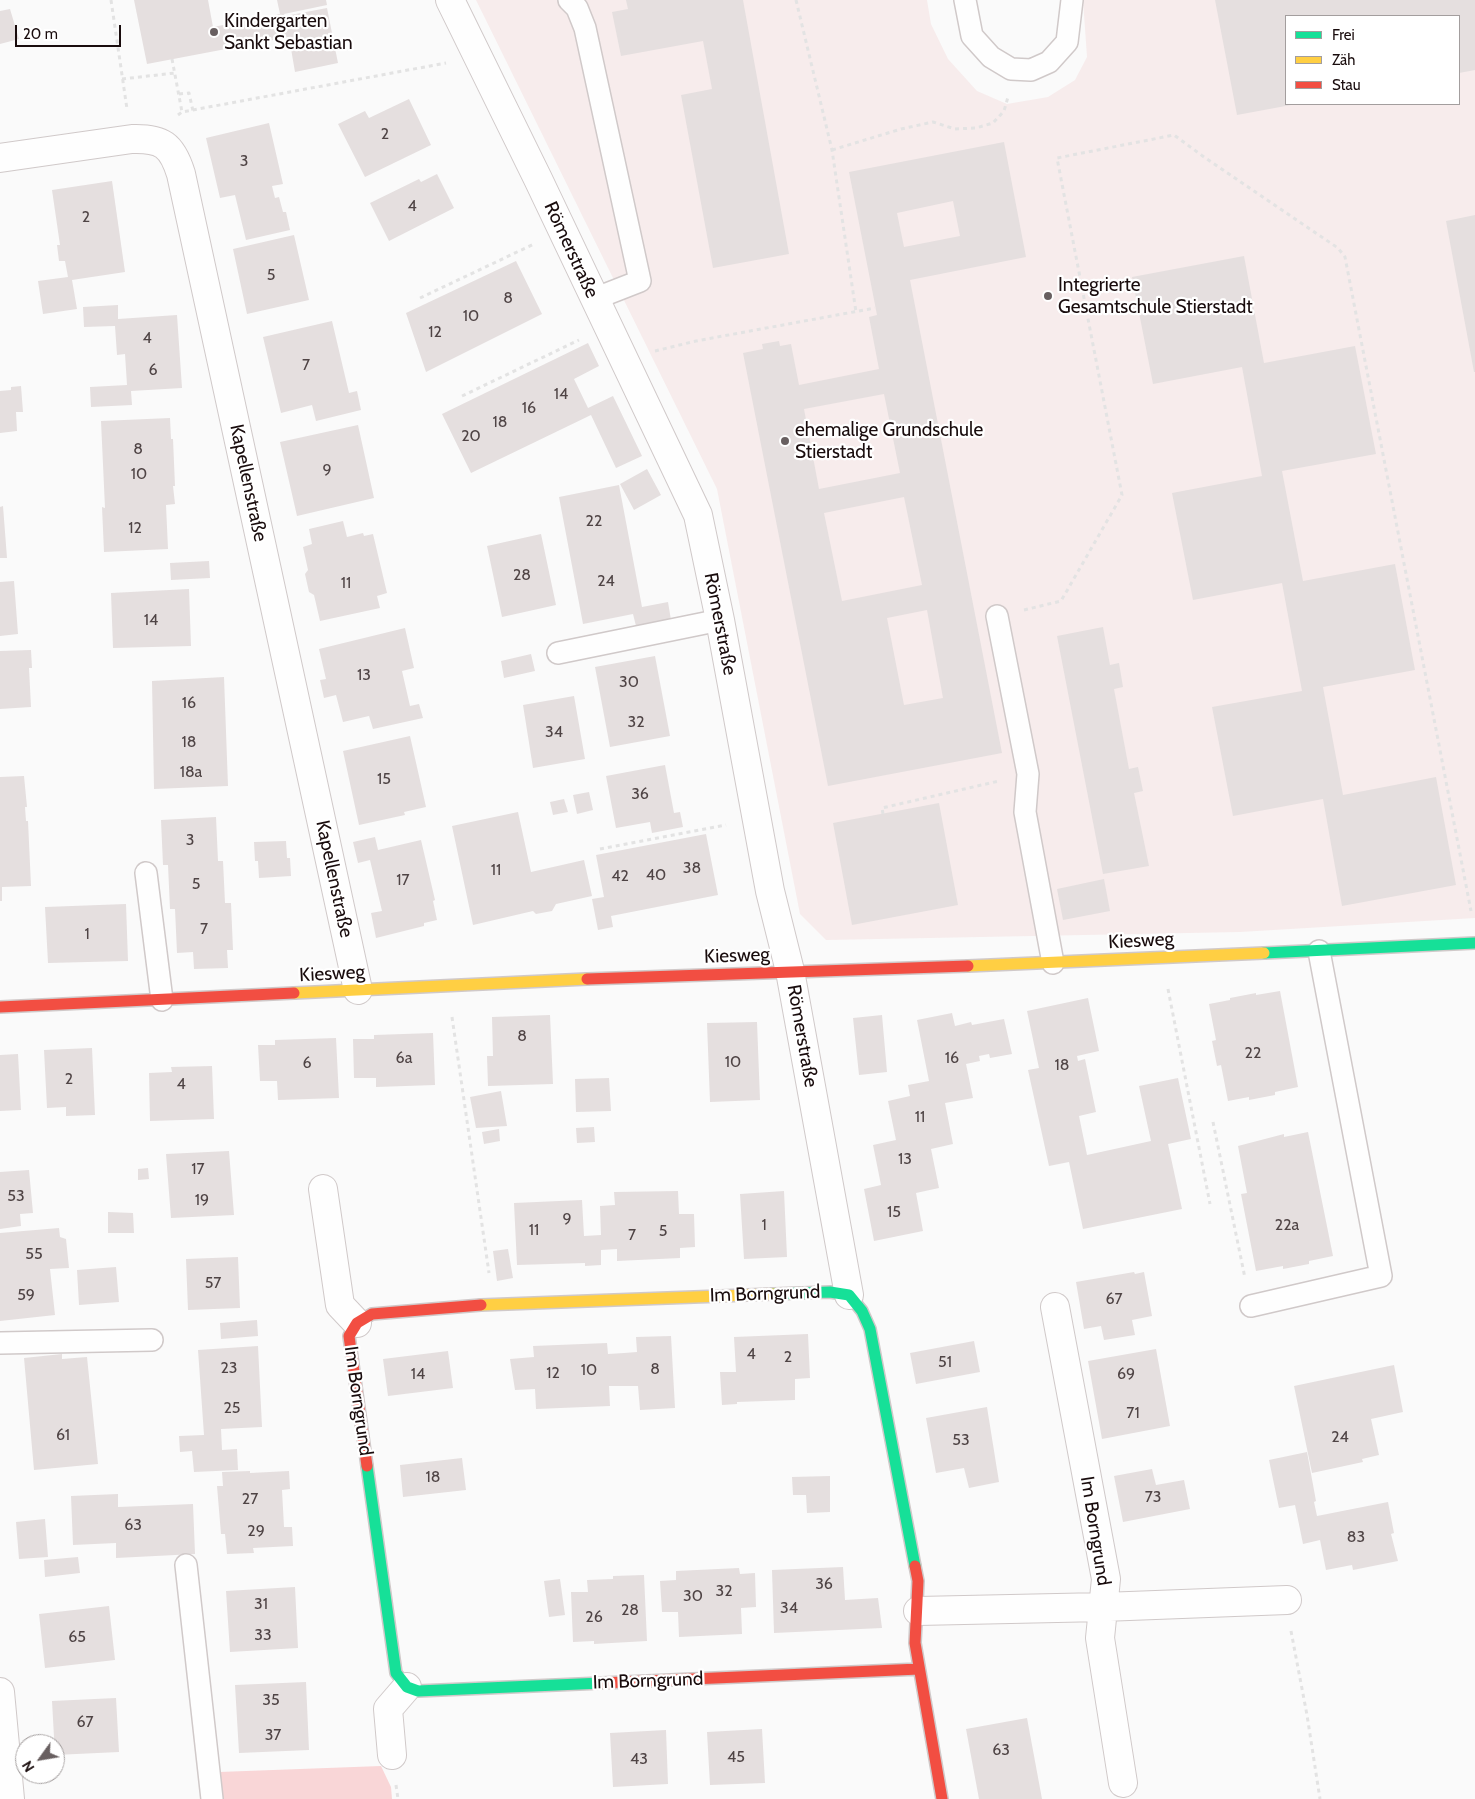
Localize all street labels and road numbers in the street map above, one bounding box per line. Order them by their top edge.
street label: Römerstraße [539,198,603,302]
street label: Kapellenstraße [224,422,272,544]
street label: Römerstraße [699,571,741,677]
street label: Kapellenstraße [310,818,358,940]
street label: Kiesweg [1108,928,1174,954]
street label: Kiesweg [704,943,770,969]
street label: Kiesweg [299,961,365,987]
street label: Römerstraße [782,983,822,1089]
street label: Im Borngrund [709,1281,821,1307]
street label: Im Borngrund [339,1345,377,1457]
street label: Im Borngrund [1075,1475,1115,1587]
street label: Im Borngrund [592,1668,704,1694]

